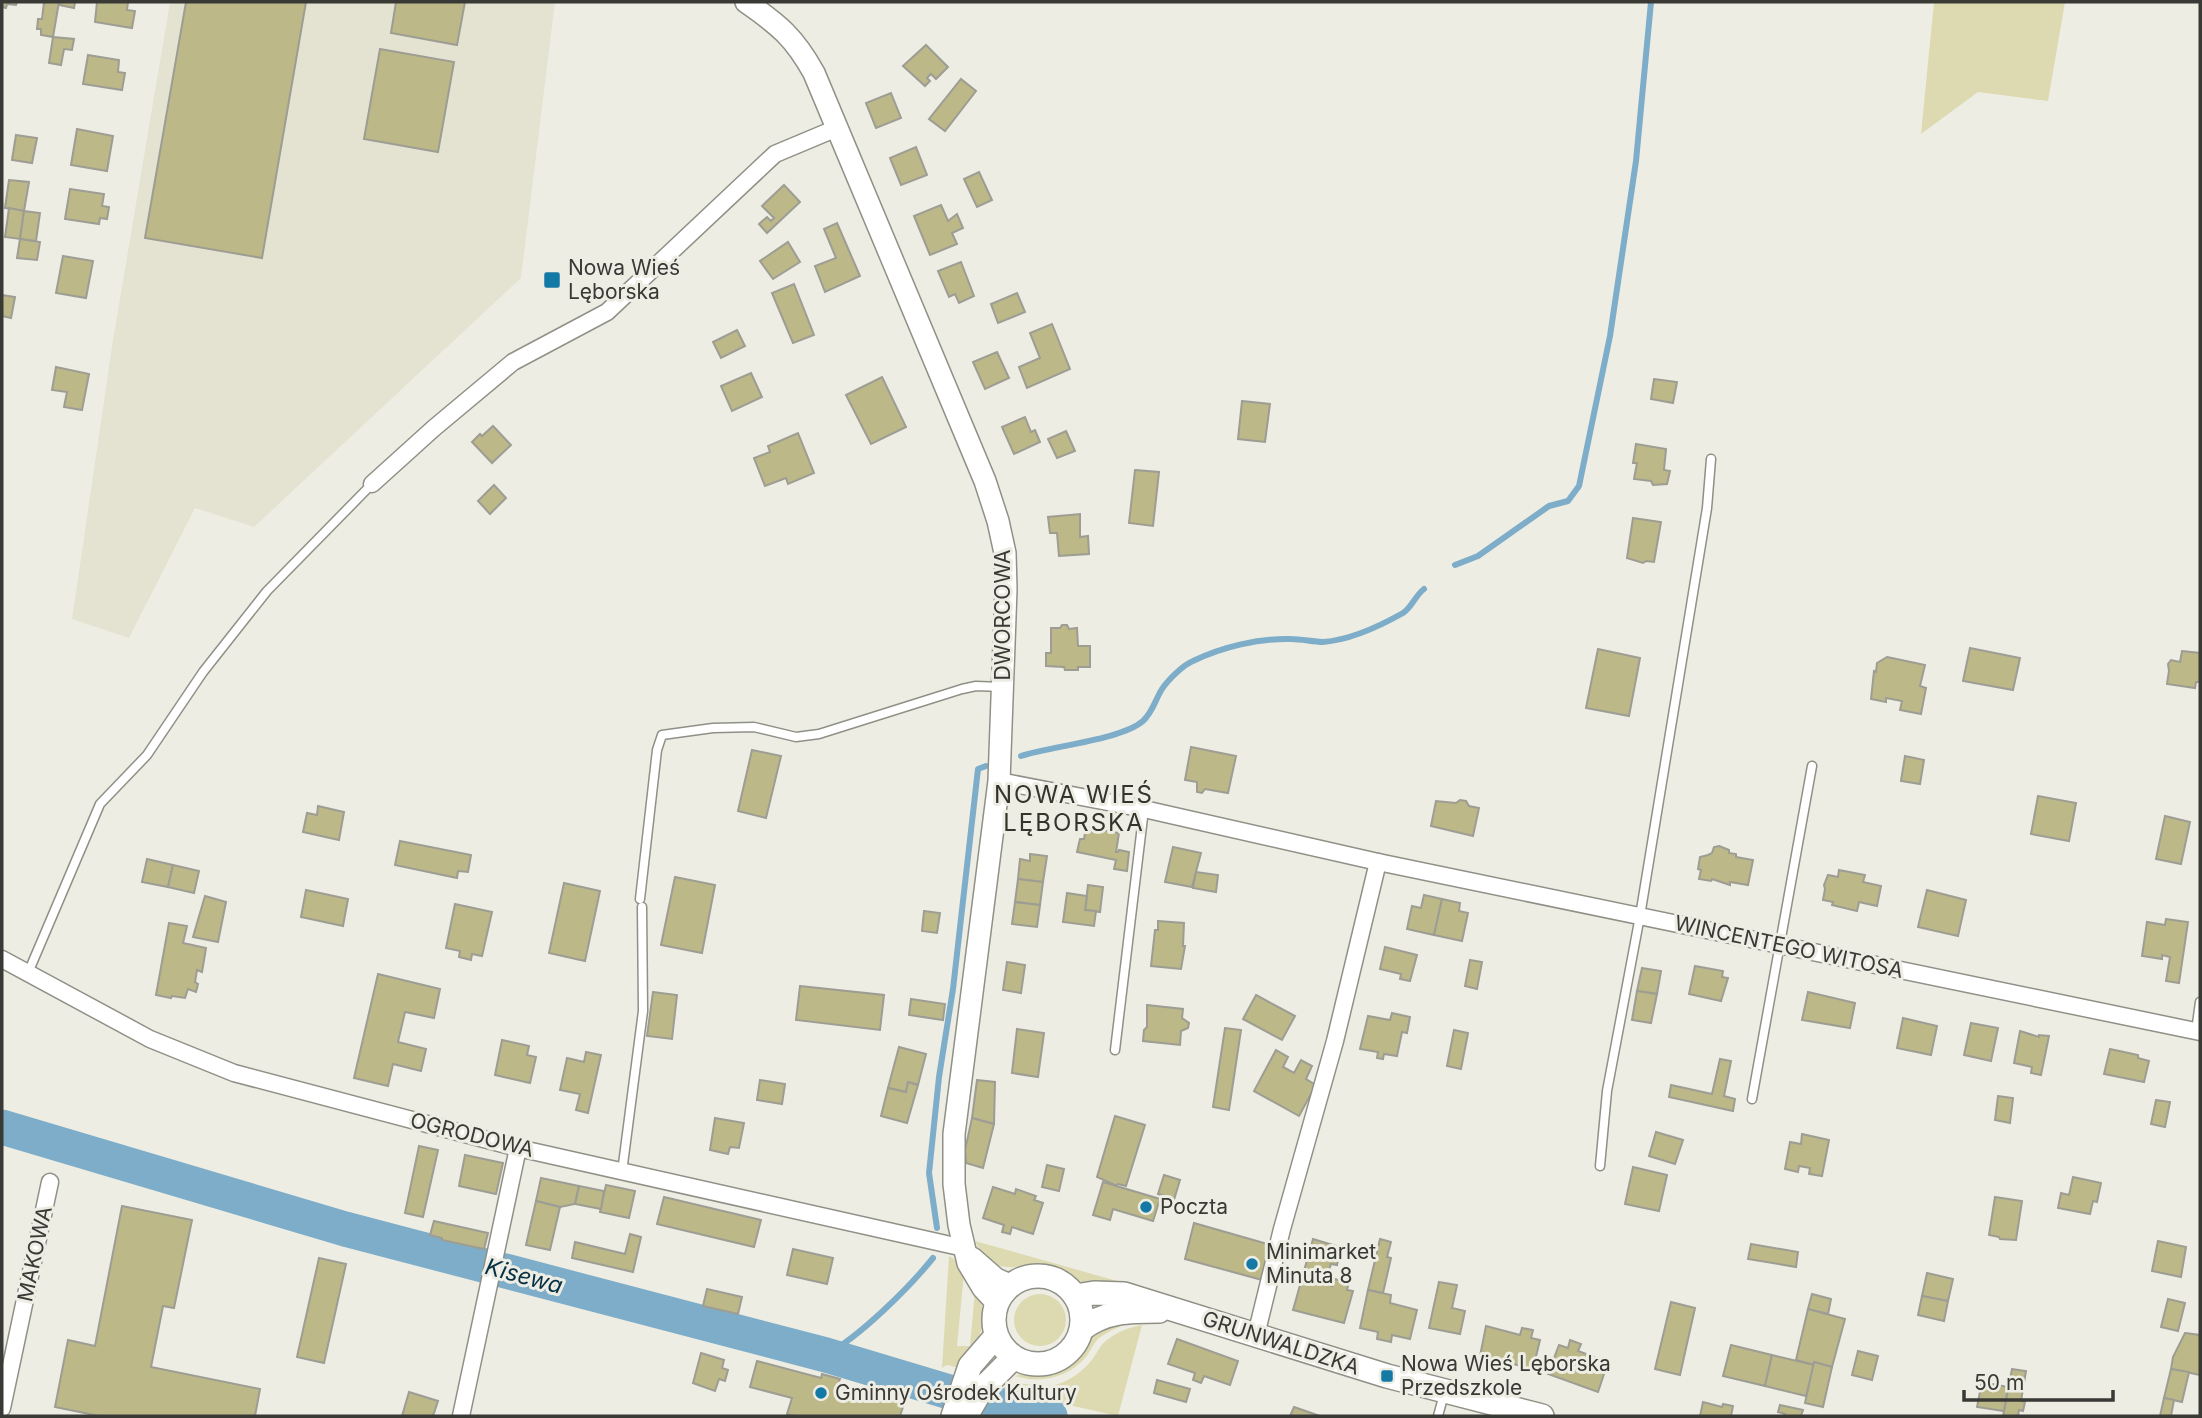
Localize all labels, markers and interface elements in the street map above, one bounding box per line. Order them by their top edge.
place label: Nowa Wieś Lęborska [568,255,680,304]
marker: Nowa Wieś Lęborska [542,270,562,290]
street label: DWORCOWA [990,550,1015,680]
district label: NOWA WIEŚ LĘBORSKA [994,780,1154,837]
street label: WINCENTEGO WITOSA [1673,910,1906,983]
street label: OGRODOWA [408,1107,537,1162]
place label: Poczta [1160,1194,1228,1219]
marker: Poczta [1138,1199,1154,1215]
street label: MAKOWA [12,1204,57,1304]
place label: Minimarket Minuta 8 [1266,1239,1376,1288]
water label: Kisewa [482,1252,566,1300]
marker: Minimarket Minuta 8 [1244,1256,1260,1272]
street label: GRUNWALDZKA [1200,1305,1363,1380]
place label: Nowa Wieś Lęborska Przedszkole [1401,1351,1611,1400]
scale bar [1964,1358,2113,1402]
marker: Nowa Wieś Lęborska Przedszkole [1379,1368,1395,1384]
text: 50 m [1974,1370,2024,1395]
place label: Gminny Ośrodek Kultury [835,1380,1077,1405]
marker: Gminny Ośrodek Kultury [813,1385,829,1401]

